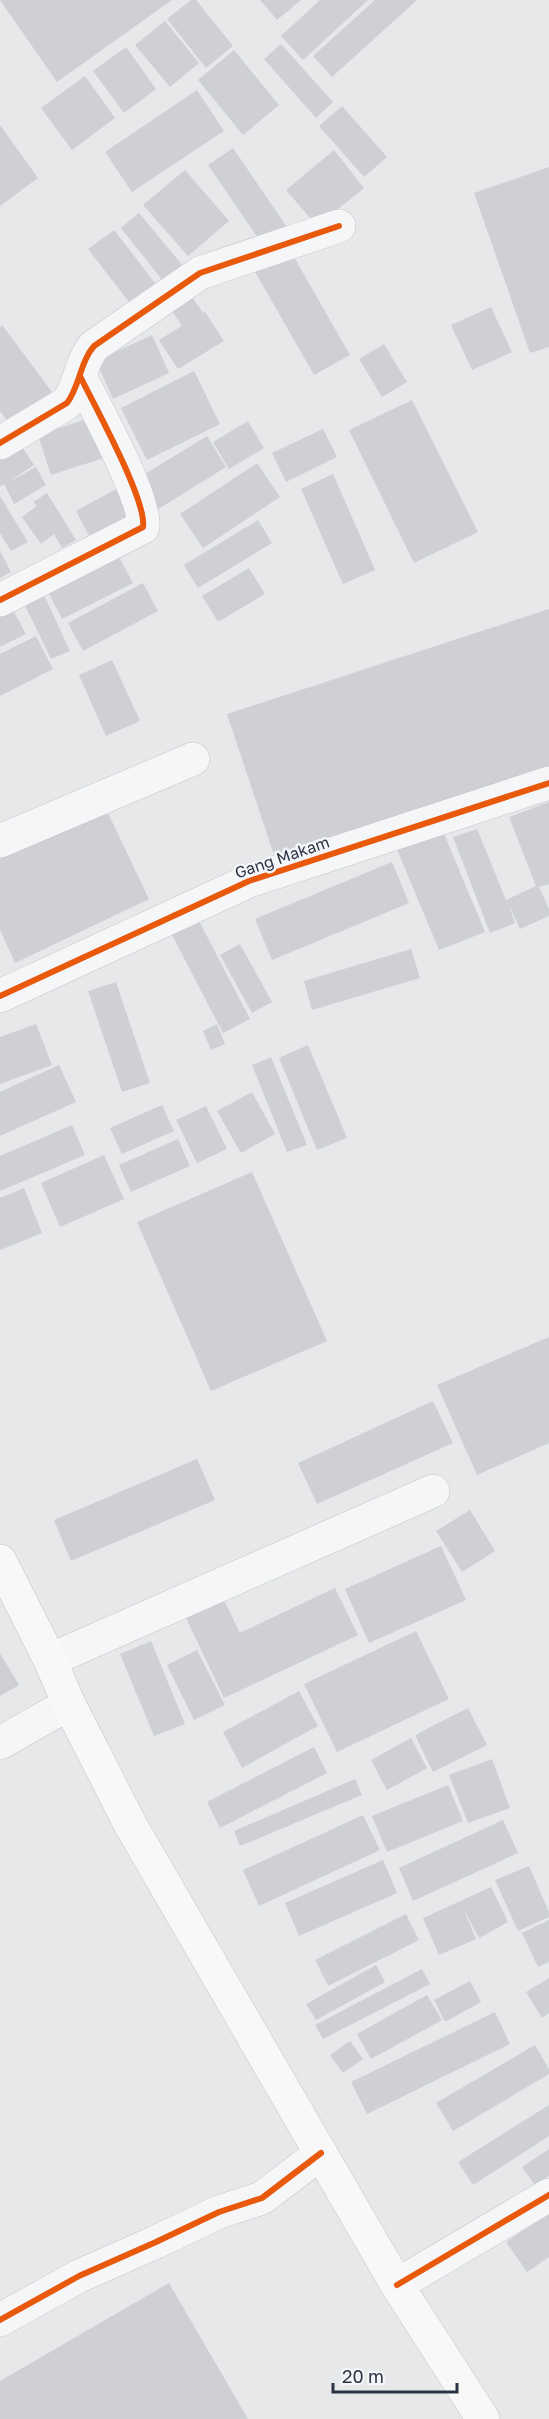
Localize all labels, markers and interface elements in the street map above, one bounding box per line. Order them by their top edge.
street label: Gang Makam [232,831,332,883]
scale bar [333,2356,458,2394]
text: 20 m [342,2365,384,2387]

